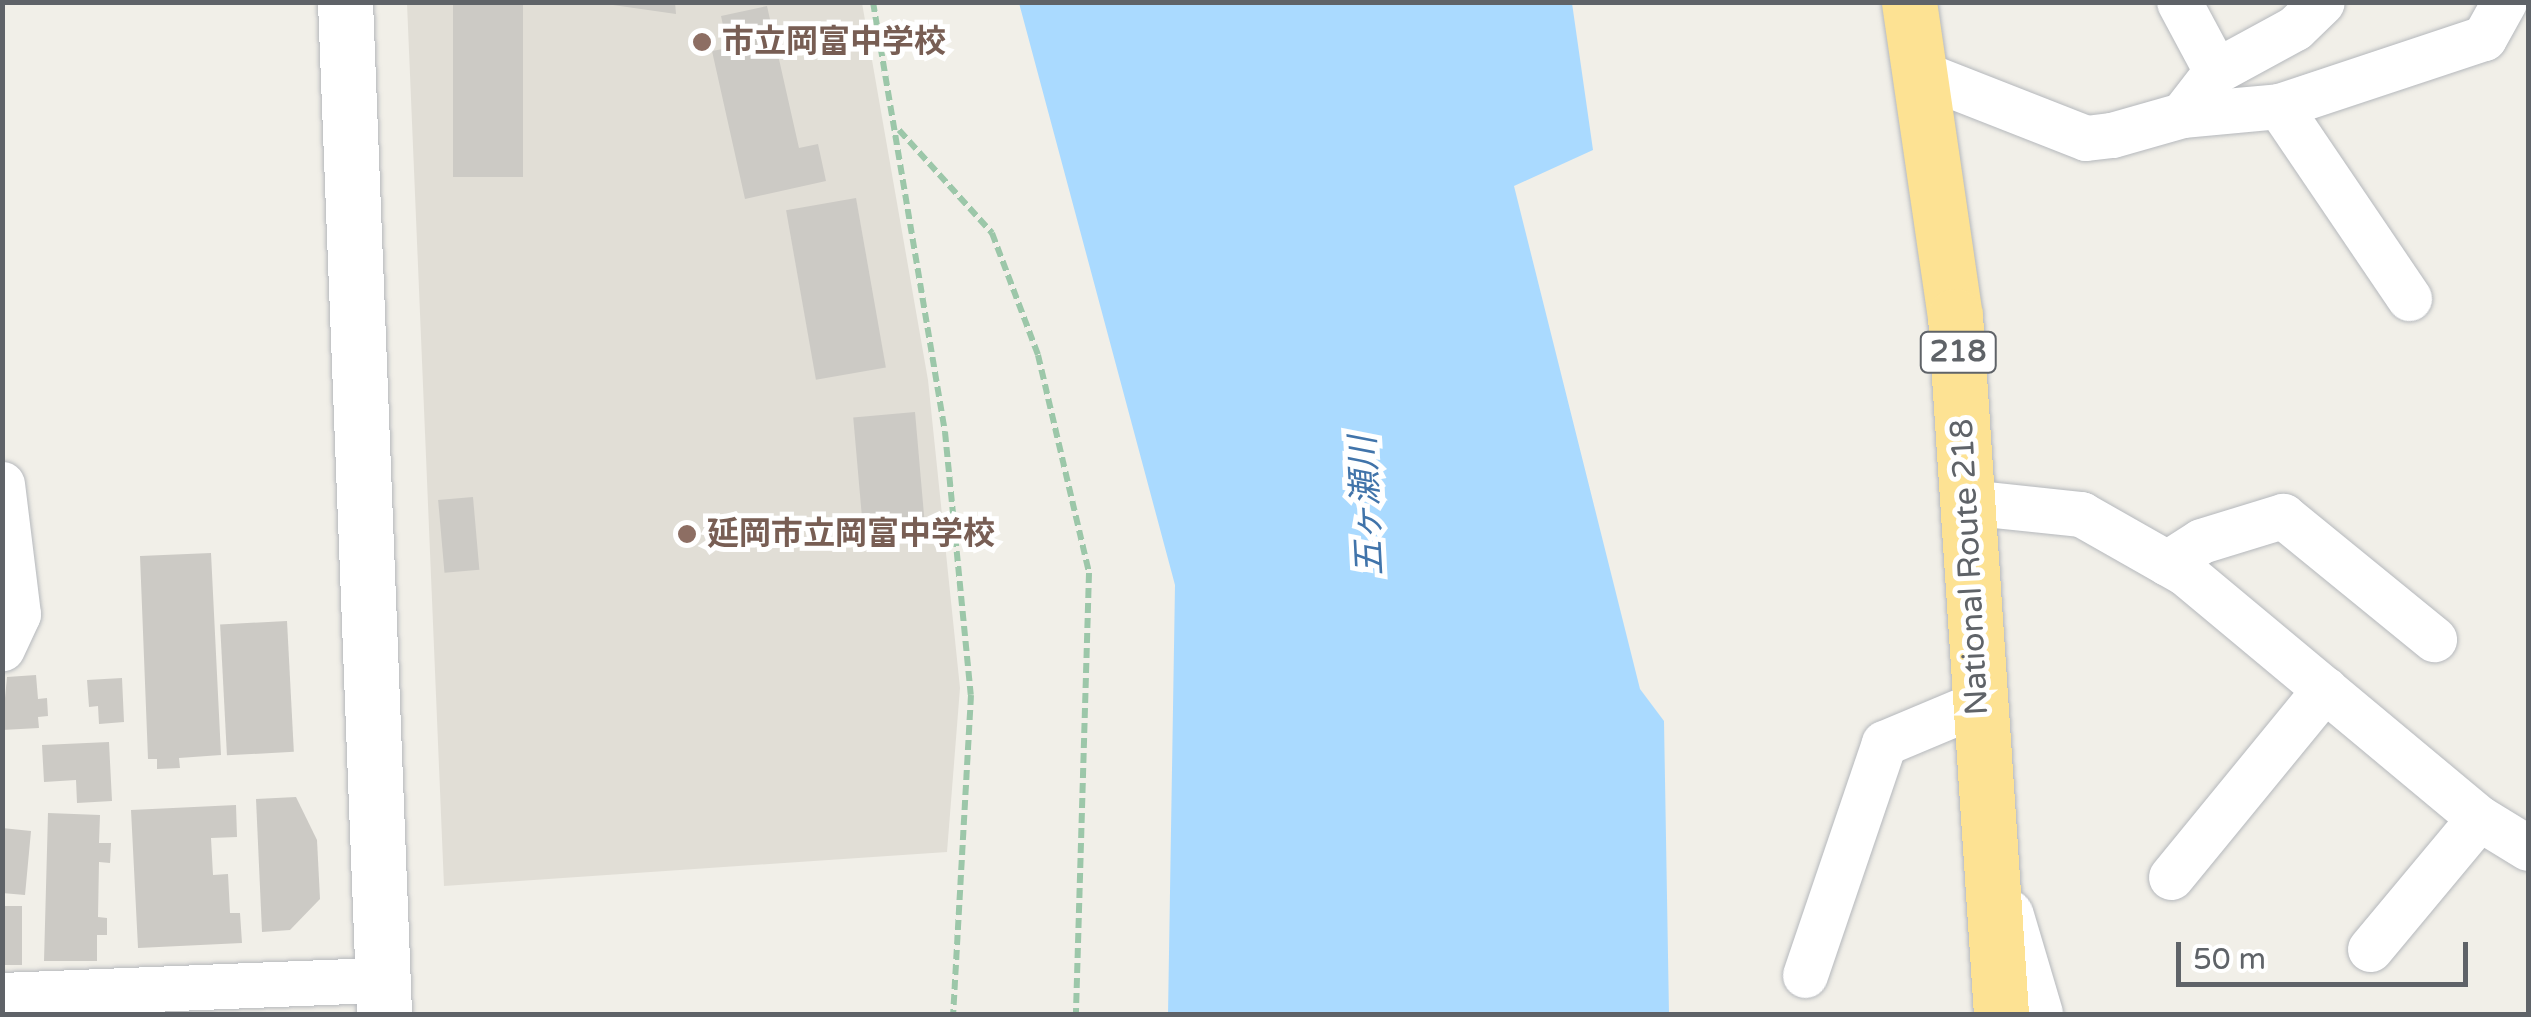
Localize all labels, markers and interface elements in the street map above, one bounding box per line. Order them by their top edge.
place label: 市立岡富中学校 [722,23,946,61]
marker: 市立岡富中学校 [691,31,713,53]
road number: 218 [1918,327,1998,377]
street label: National Route 218 [1943,418,1997,716]
water label: 五ヶ瀬川 [1342,435,1392,577]
place label: 延岡市立岡富中学校 [707,515,995,553]
marker: 延岡市立岡富中学校 [676,523,698,545]
scale bar [2181,922,2474,984]
text: 50 m [2193,941,2266,978]

